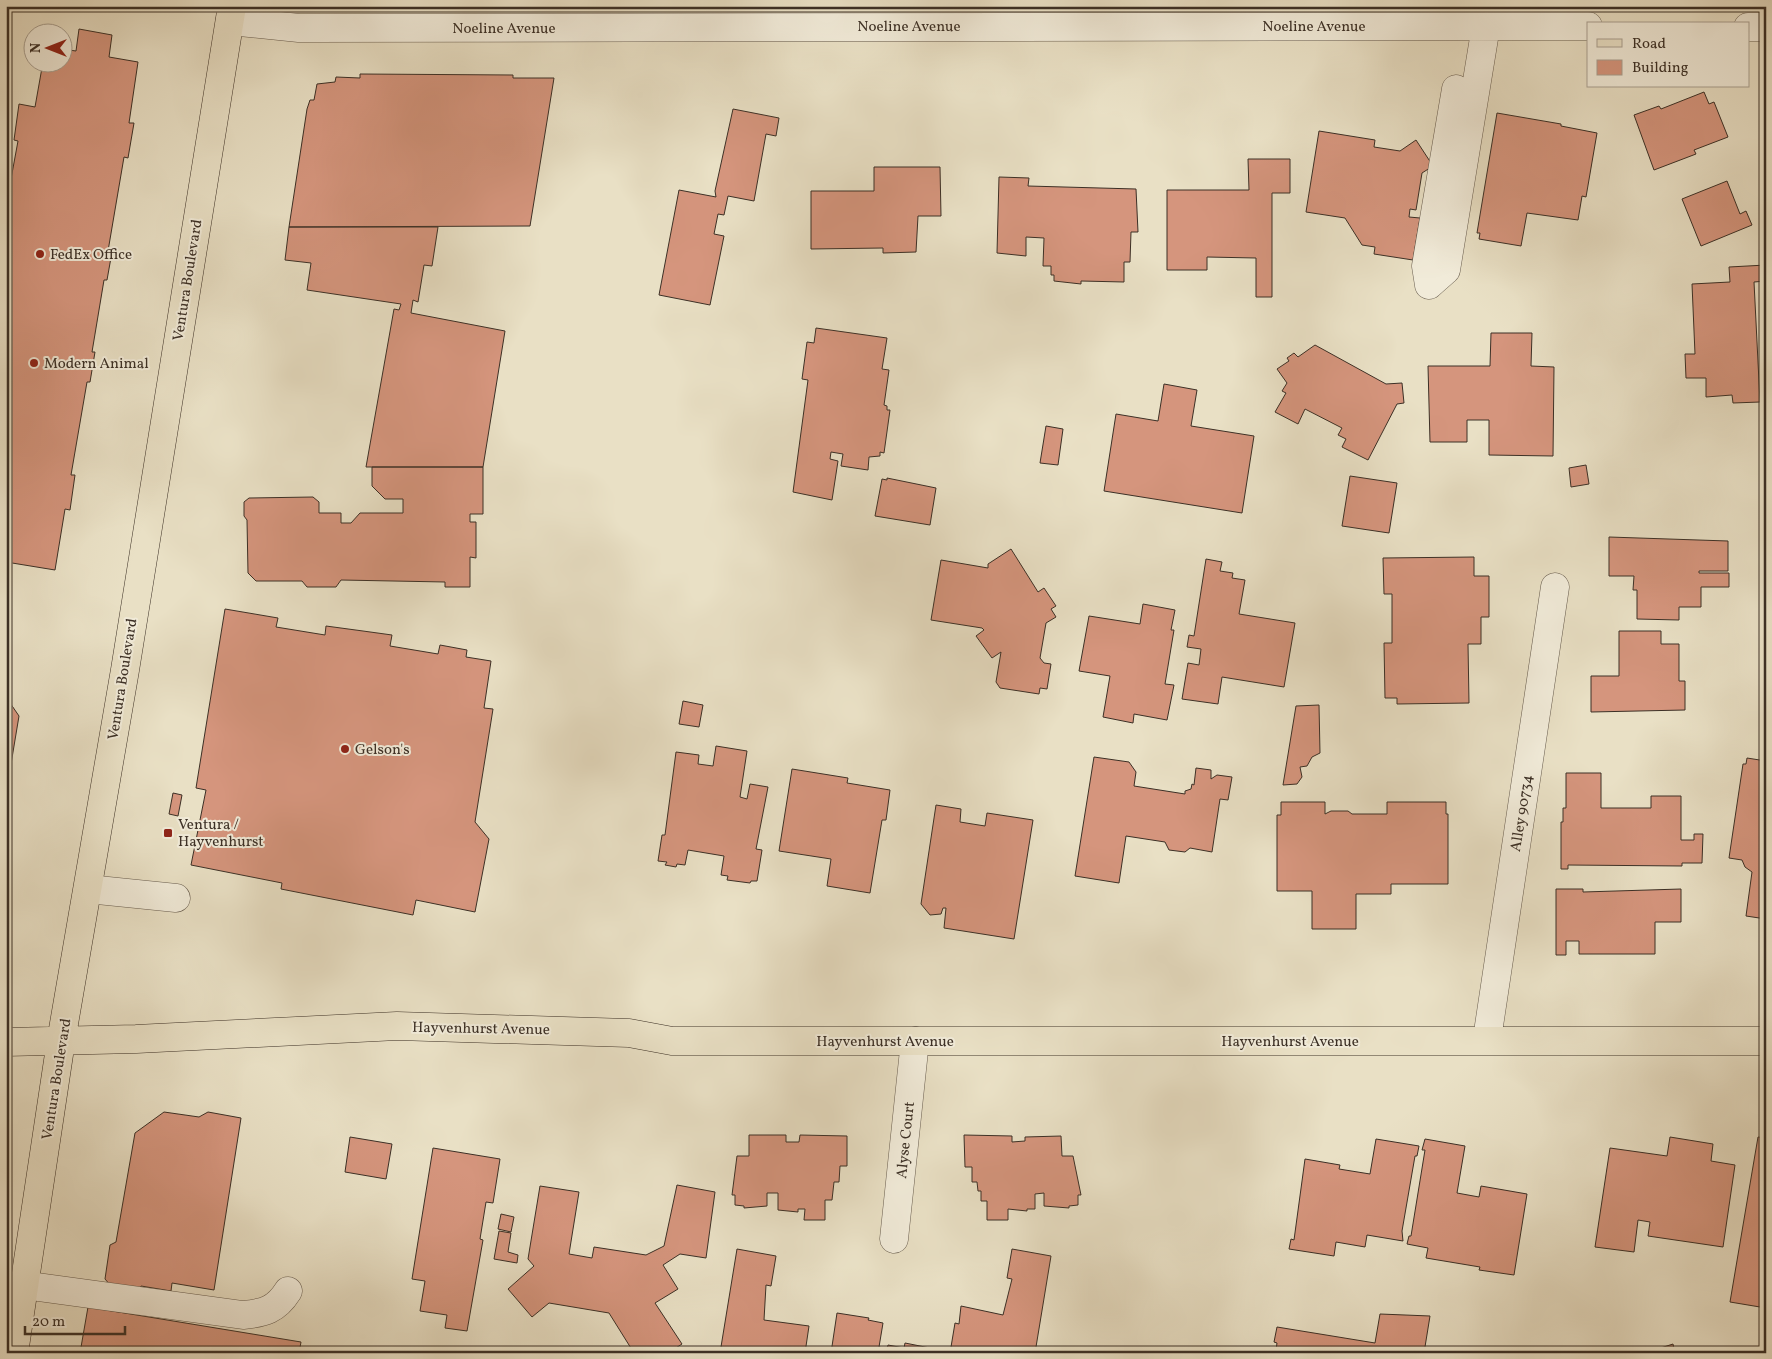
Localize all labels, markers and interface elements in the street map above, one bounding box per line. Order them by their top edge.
street label: Noeline Avenue [857,17,961,38]
street label: Noeline Avenue [1262,17,1366,38]
street label: Noeline Avenue [452,19,556,40]
north arrow [22,22,72,72]
legend [1587,22,1750,88]
text: Road [1632,34,1666,55]
text: N [27,43,46,53]
text: Building [1632,58,1689,79]
street label: Ventura Boulevard [169,218,208,343]
place label: FedEx Office [50,245,132,266]
marker: FedEx Office [34,248,46,260]
place label: Modern Animal [44,354,149,375]
marker: Modern Animal [28,357,40,369]
street label: Ventura Boulevard [104,617,143,742]
place label: Gelson's [355,740,410,761]
marker: Gelson's [339,743,351,755]
street label: Alley 90734 [1506,773,1539,853]
place label: Ventura / Hayvenhurst [178,815,264,853]
marker: Ventura / Hayvenhurst [162,827,174,839]
street label: Ventura Boulevard [38,1017,77,1142]
street label: Hayvenhurst Avenue [412,1018,550,1041]
street label: Hayvenhurst Avenue [816,1032,954,1053]
street label: Hayvenhurst Avenue [1221,1032,1359,1053]
street label: Alyse Court [892,1101,921,1180]
scale bar [25,1304,125,1336]
text: 20 m [32,1312,65,1333]

